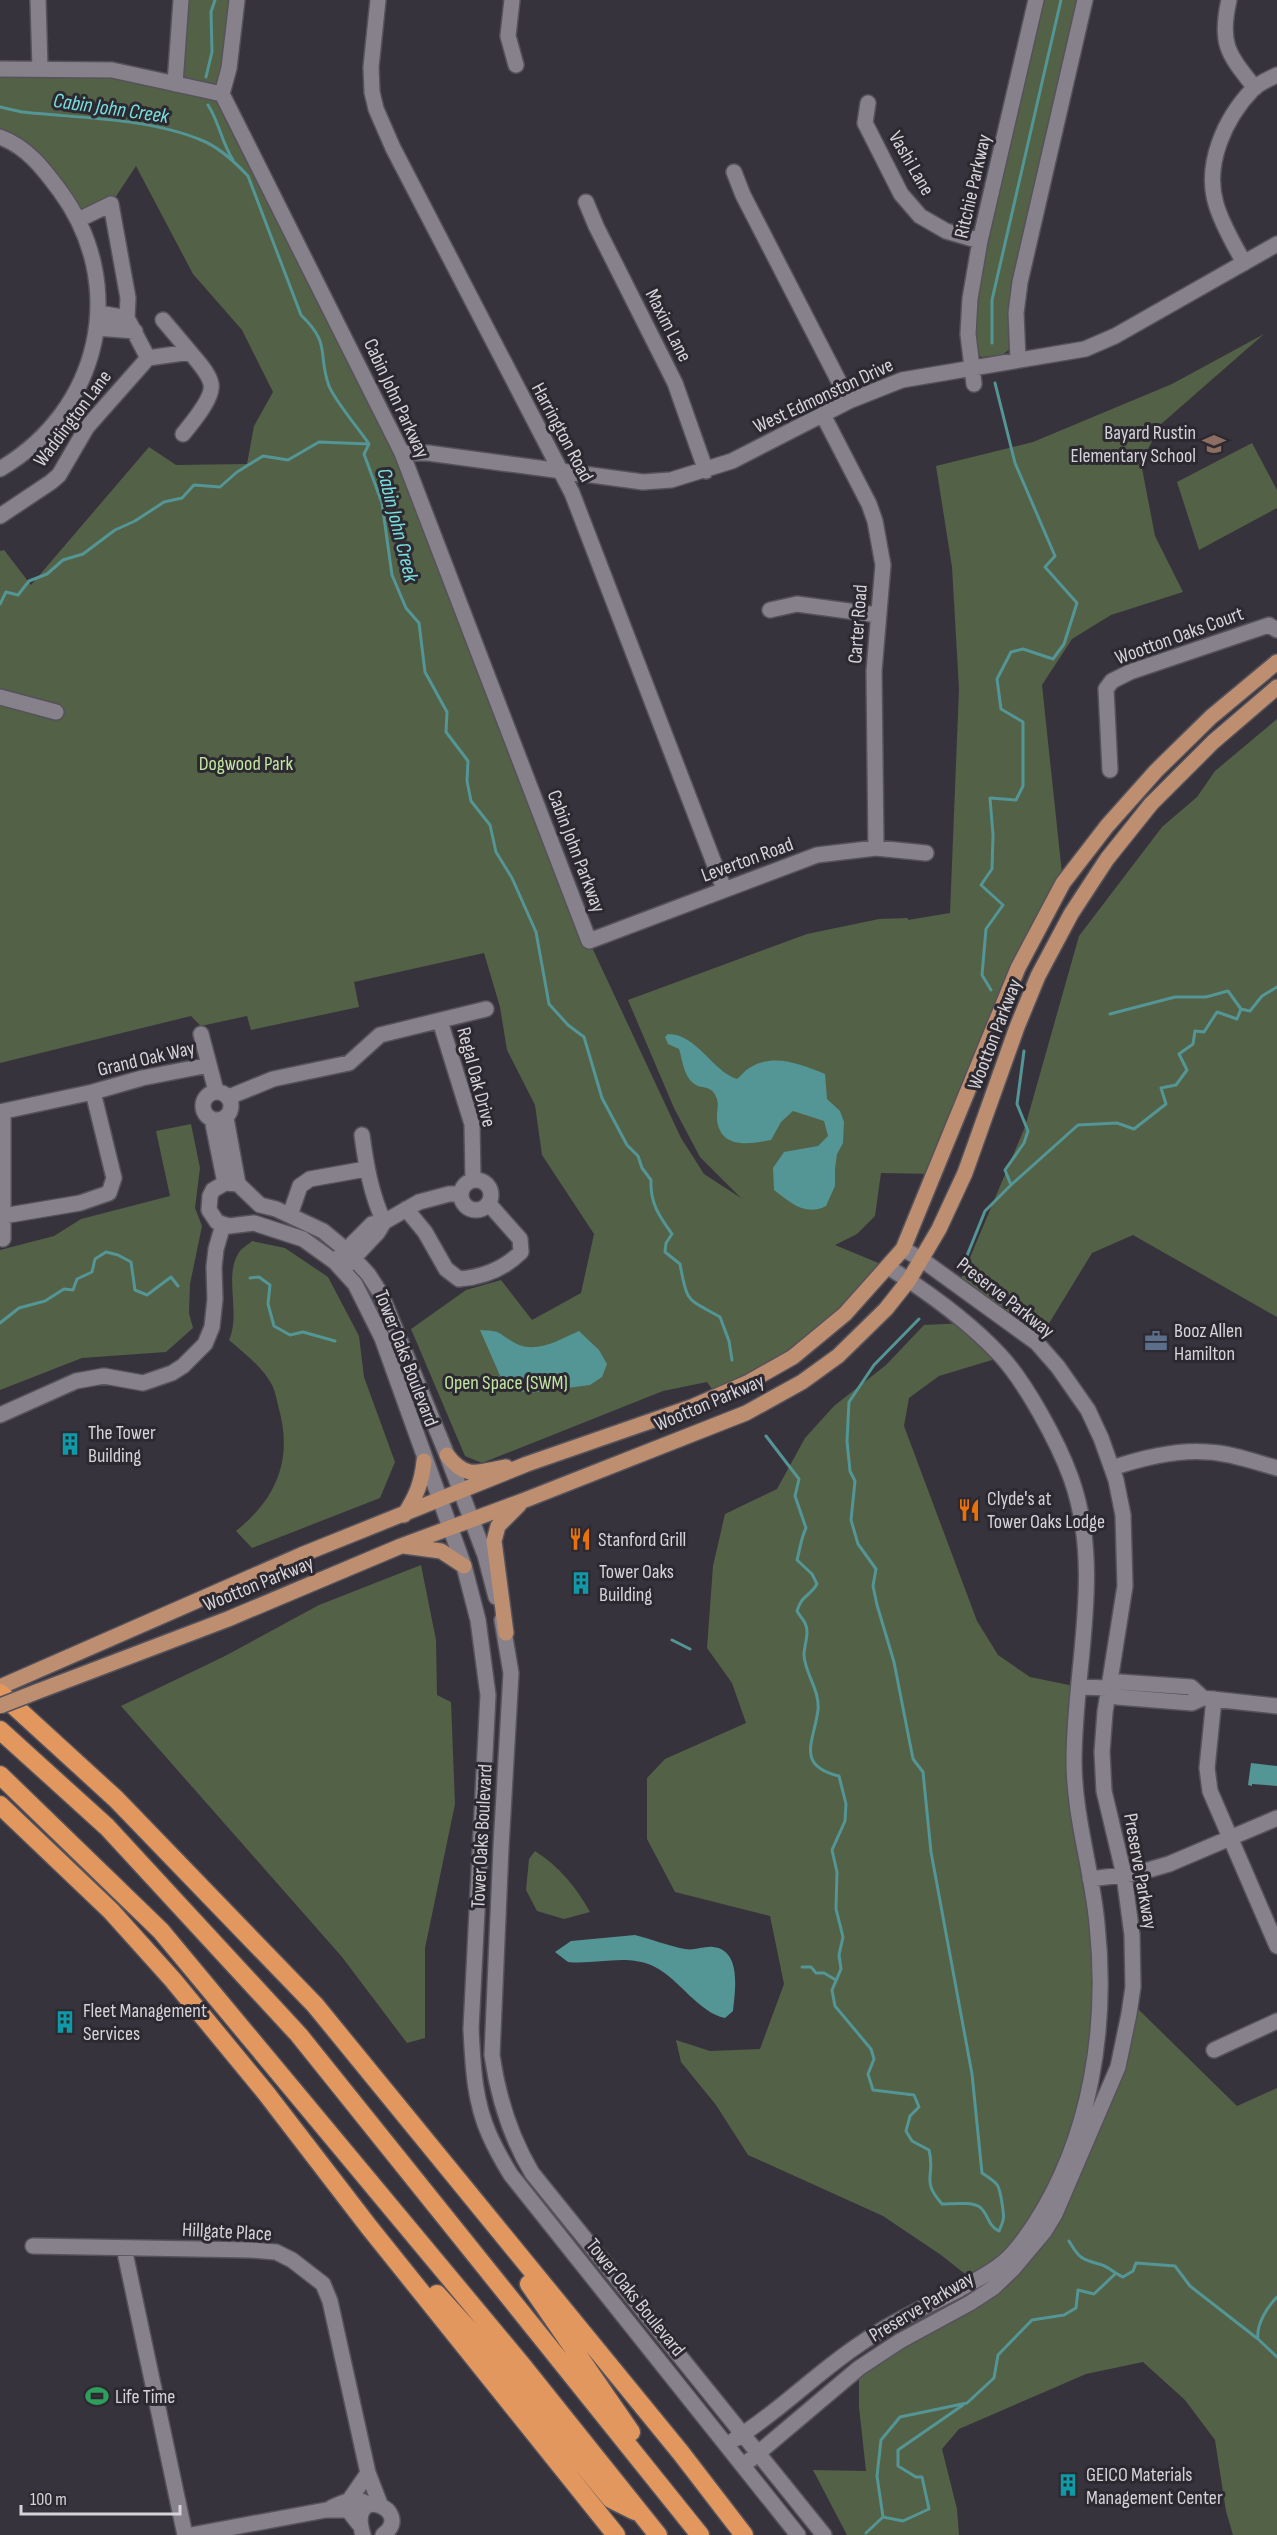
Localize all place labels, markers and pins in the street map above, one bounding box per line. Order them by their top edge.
place label: Bayard Rustin Elementary School [1070,421,1196,468]
school or university icon: Bayard Rustin Elementary School [1201,431,1227,457]
place label: Booz Allen Hamilton [1174,1319,1243,1366]
office icon: Booz Allen Hamilton [1143,1328,1169,1354]
place label: The Tower Building [88,1421,156,1468]
building icon: The Tower Building [57,1431,83,1457]
place label: Clyde's at Tower Oaks Lodge [987,1487,1105,1534]
restaurant icon: Clyde's at Tower Oaks Lodge [956,1497,982,1523]
restaurant icon: Stanford Grill [567,1526,593,1552]
place label: Stanford Grill [598,1528,686,1552]
place label: Tower Oaks Building [599,1560,674,1607]
building icon: Tower Oaks Building [568,1570,594,1596]
place label: Fleet Management Services [83,1999,207,2046]
building icon: Fleet Management Services [52,2009,78,2035]
sports icon: Life Time [84,2383,110,2409]
place label: Life Time [115,2385,175,2409]
place label: GEICO Materials Management Center [1086,2463,1223,2510]
building icon: GEICO Materials Management Center [1055,2472,1081,2498]

